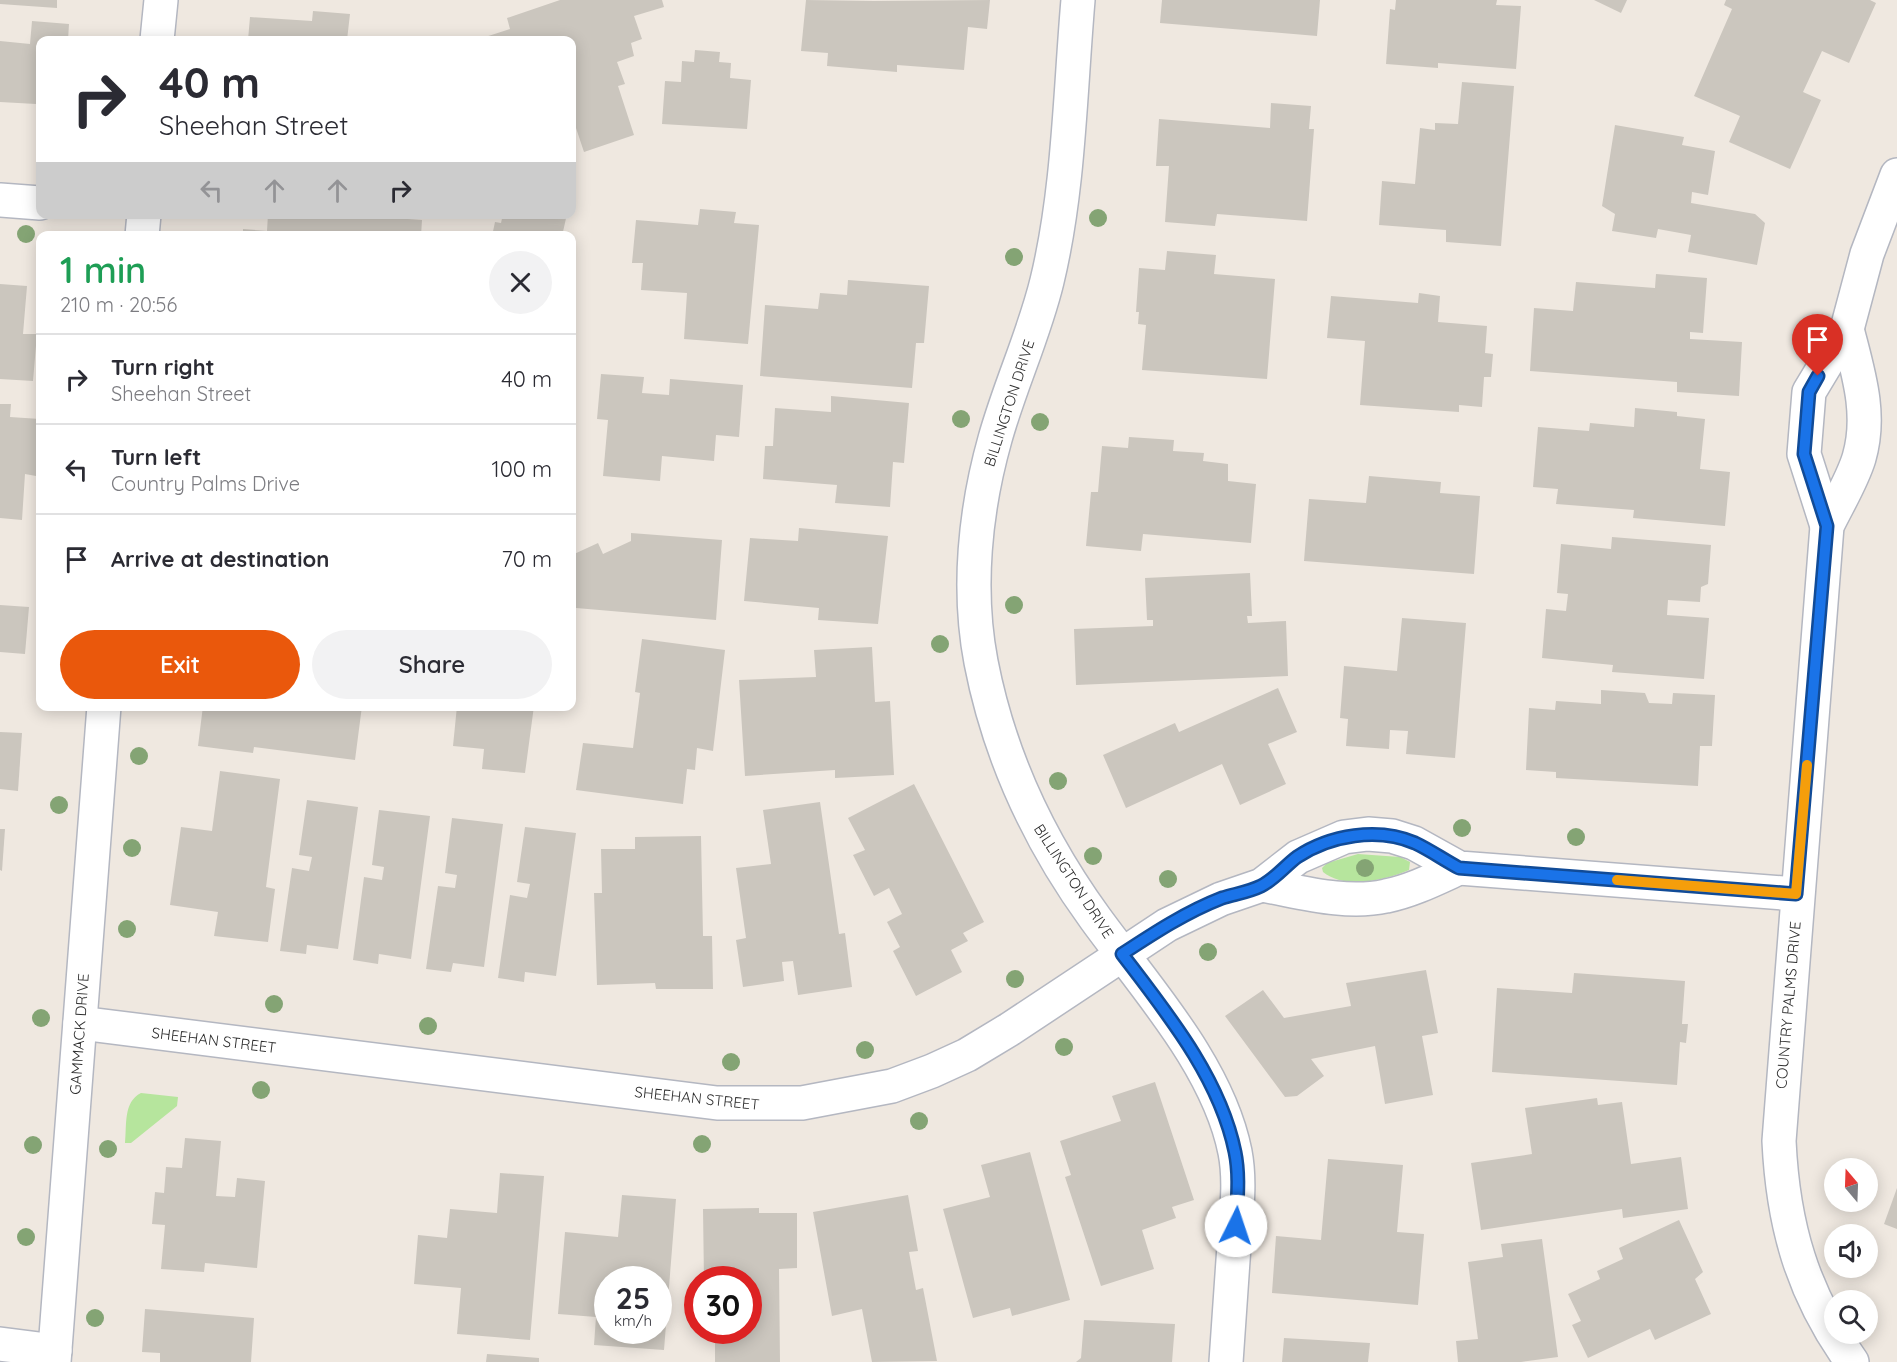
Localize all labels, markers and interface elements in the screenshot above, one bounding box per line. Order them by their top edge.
text: 40 m [159,56,260,109]
icon: right [60,60,138,138]
text: Sheehan Street [159,108,349,142]
icon: left [195,174,228,207]
icon: ahead [258,174,291,207]
icon: ahead [321,174,354,207]
icon: right [384,174,417,207]
text: 1 min [60,247,146,292]
button: close [489,251,552,314]
text: 210 m · 20:56 [60,292,177,317]
pin [1792,314,1843,376]
icon: arrive [1801,323,1834,356]
street label: BILLINGTON DRIVE [979,337,1039,469]
text: Turn right [111,353,215,381]
icon: right [60,363,93,396]
text: 40 m [501,365,552,393]
text: Sheehan Street [111,381,251,406]
text: Turn left [111,443,201,471]
icon: left [60,453,93,486]
text: 100 m [492,455,552,483]
text: Country Palms Drive [111,471,300,496]
icon: arrive [60,543,93,576]
text: Arrive at destination [111,545,329,573]
text: 70 m [502,545,552,573]
button: Exit [60,630,300,699]
button: Share [312,630,552,699]
street label: BILLINGTON DRIVE [1030,820,1118,942]
street label: COUNTRY PALMS DRIVE [1771,920,1805,1090]
street label: GAMMACK DRIVE [65,973,93,1095]
street label: SHEEHAN STREET [151,1023,277,1057]
street label: SHEEHAN STREET [634,1082,760,1114]
north arrow [1824,1158,1878,1212]
map controls [1824,1158,1878,1344]
position arrow [1204,1194,1268,1258]
button: sound [1824,1224,1878,1278]
speed limit sign: 30 [684,1266,762,1344]
text: 25 [616,1279,650,1317]
button: search [1824,1290,1878,1344]
text: km/h [614,1311,652,1330]

